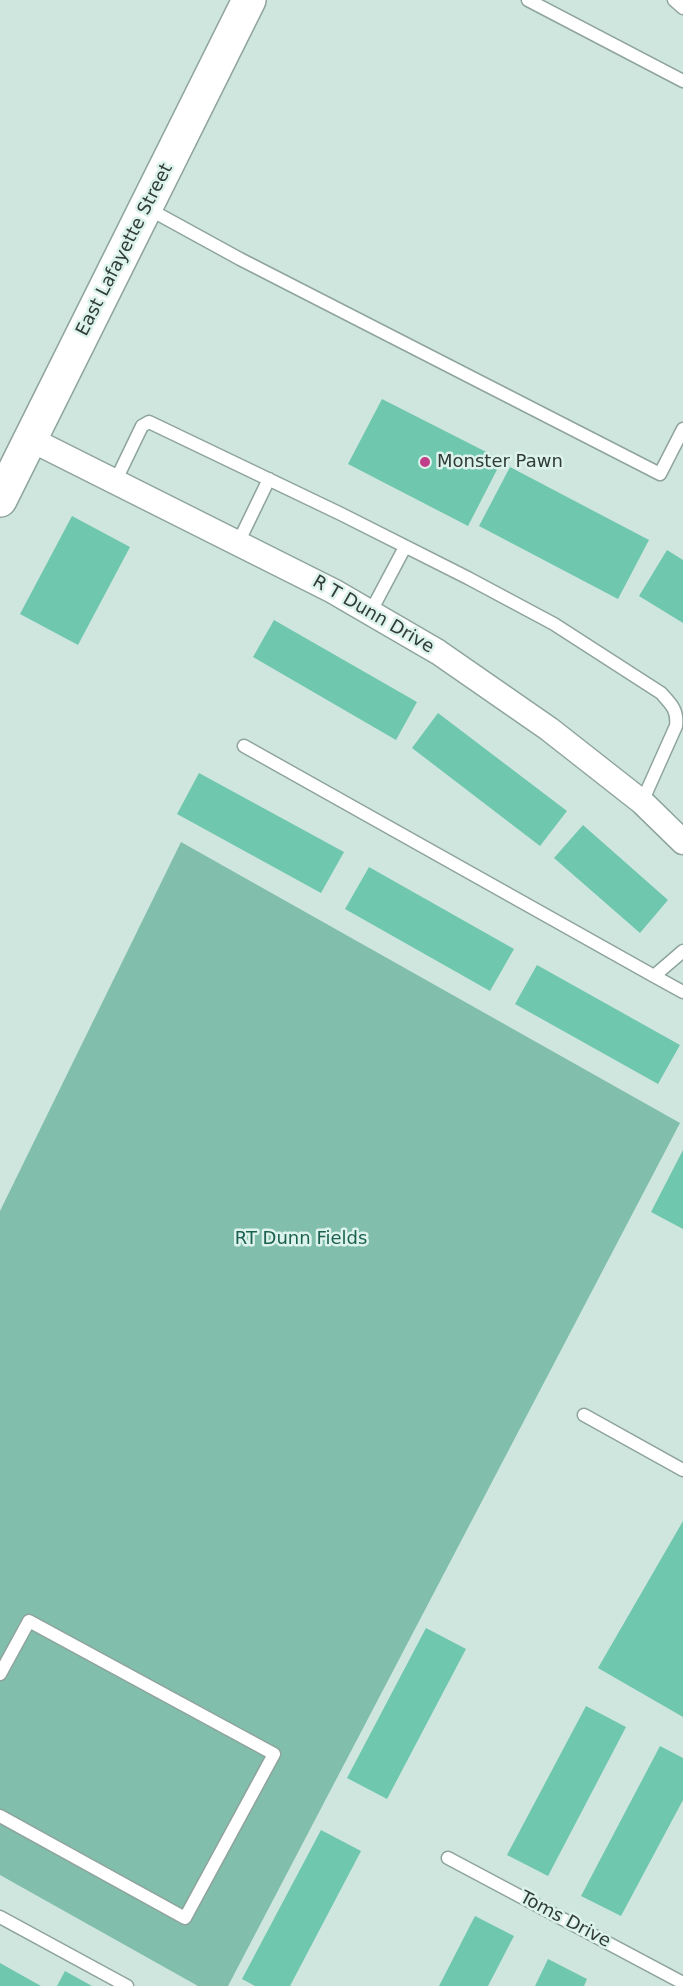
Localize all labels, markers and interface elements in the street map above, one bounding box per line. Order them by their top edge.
street label: East Lafayette Street [72,160,178,340]
place label: Monster Pawn [437,451,563,473]
marker: Monster Pawn [418,455,432,469]
street label: R T Dunn Drive [308,571,438,659]
park label: RT Dunn Fields [235,1228,367,1250]
street label: Toms Drive [516,1887,614,1953]

